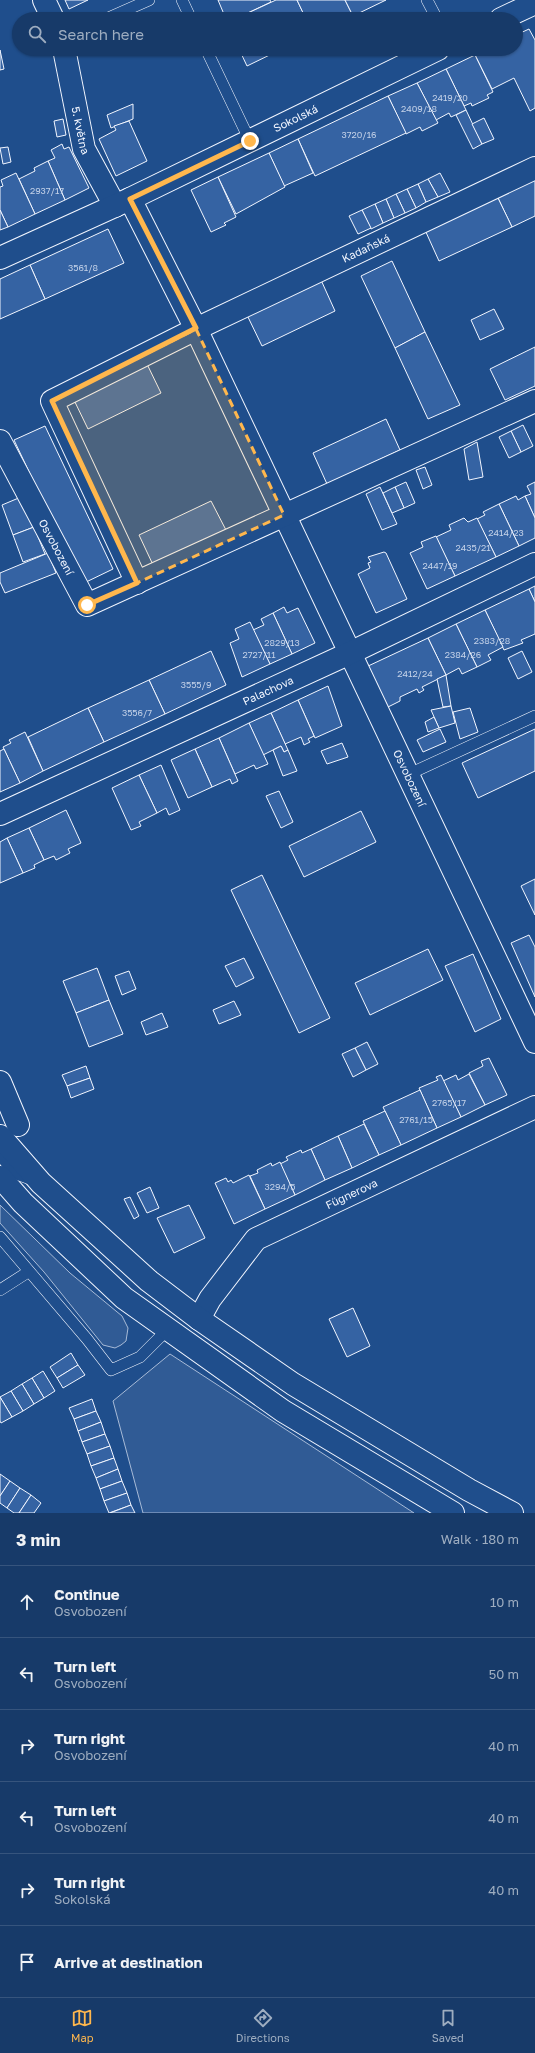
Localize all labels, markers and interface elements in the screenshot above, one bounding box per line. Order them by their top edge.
search box [12,12,523,56]
icon: search [26,23,48,45]
text: Search here [58,25,144,43]
house number: 2419/20 [432,92,468,103]
street label: Sokolská [271,102,320,134]
house number: 2409/18 [401,103,437,114]
street label: 5. května [70,105,93,157]
house number: 3720/16 [342,129,376,140]
route end [241,132,259,150]
house number: 2937/17 [30,185,64,196]
street label: Kadaňská [340,231,392,265]
house number: 3561/8 [68,262,98,273]
street label: Osvobození [36,516,77,578]
house number: 2414/23 [488,527,524,538]
house number: 2435/21 [455,542,491,553]
house number: 2447/19 [422,560,458,571]
route start [78,596,96,614]
house number: 2383/28 [474,635,510,646]
house number: 2829/13 [264,637,300,648]
house number: 2727/11 [242,649,276,660]
house number: 2384/26 [445,649,481,660]
house number: 2412/24 [397,668,433,679]
street label: Palachova [240,673,295,708]
house number: 3555/9 [181,679,211,690]
house number: 3556/7 [122,707,152,718]
street label: Osvobození [391,747,430,809]
house number: 2765/17 [432,1097,466,1108]
house number: 2761/15 [399,1114,433,1125]
street label: Fügnerova [323,1176,379,1211]
house number: 3294/5 [265,1181,295,1192]
text: 3 min [16,1529,60,1550]
text: Walk · 180 m [441,1531,519,1547]
text: Continue [54,1585,120,1603]
icon: ahead [16,1591,38,1613]
text: 10 m [490,1594,519,1610]
text: Osvobození [54,1603,127,1619]
text: Turn left [54,1657,116,1675]
icon: left [16,1663,38,1685]
text: 50 m [489,1666,519,1682]
text: Osvobození [54,1675,127,1691]
text: Turn right [54,1729,125,1747]
icon: right [16,1735,38,1757]
text: 40 m [488,1738,519,1754]
text: Osvobození [54,1747,127,1763]
text: Turn left [54,1801,116,1819]
icon: left [16,1807,38,1829]
text: 40 m [488,1810,519,1826]
text: Osvobození [54,1819,127,1835]
text: Turn right [54,1873,125,1891]
icon: right [16,1879,38,1901]
text: 40 m [488,1882,519,1898]
text: Sokolská [54,1891,111,1907]
icon: arrive [16,1951,38,1973]
text: Arrive at destination [54,1953,203,1971]
tab: Map [71,2007,94,2044]
tab: Directions [236,2007,290,2044]
tab: Saved [432,2007,464,2044]

